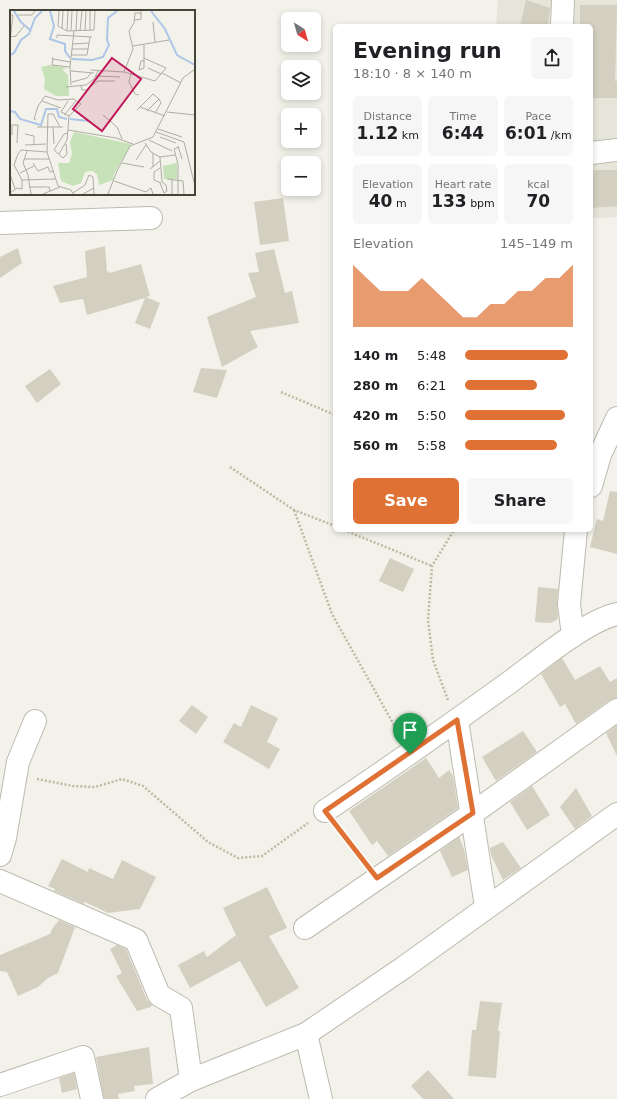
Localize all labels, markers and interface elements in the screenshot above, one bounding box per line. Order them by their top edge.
inset map [10,10,195,195]
north arrow [281,12,321,52]
map controls [281,12,321,196]
button: share [531,37,573,79]
text: Evening run [353,38,502,63]
button: layers [281,60,321,100]
text: 18:10 · 8 × 140 m [353,66,472,81]
button: + [281,108,321,148]
text: Distance [364,110,412,123]
text: Time [450,110,476,123]
text: Pace [525,110,551,123]
text: 1.12 [356,123,398,143]
text: 6:44 [442,123,484,143]
text: 6:01 [505,123,547,143]
text: km [398,129,419,142]
text: /km [547,129,572,142]
button: − [281,156,321,196]
text: Elevation [362,178,413,191]
text: Heart rate [435,178,491,191]
text: kcal [527,178,549,191]
text: 40 [369,191,392,211]
text: 133 [431,191,467,211]
text: 70 [526,191,550,211]
text: m [392,197,407,210]
text: bpm [467,197,495,210]
text: Elevation [353,236,413,251]
text: 145–149 m [500,236,573,251]
text: 140 m [353,348,398,363]
text: 5:48 [417,348,446,363]
text: 280 m [353,378,398,393]
text: 6:21 [417,378,446,393]
text: 420 m [353,408,398,423]
text: 5:50 [417,408,446,423]
text: 560 m [353,438,398,453]
text: 5:58 [417,438,446,453]
button: Save [353,478,459,524]
button: Share [467,478,573,524]
pin [393,713,427,754]
icon: arrive [399,719,421,741]

